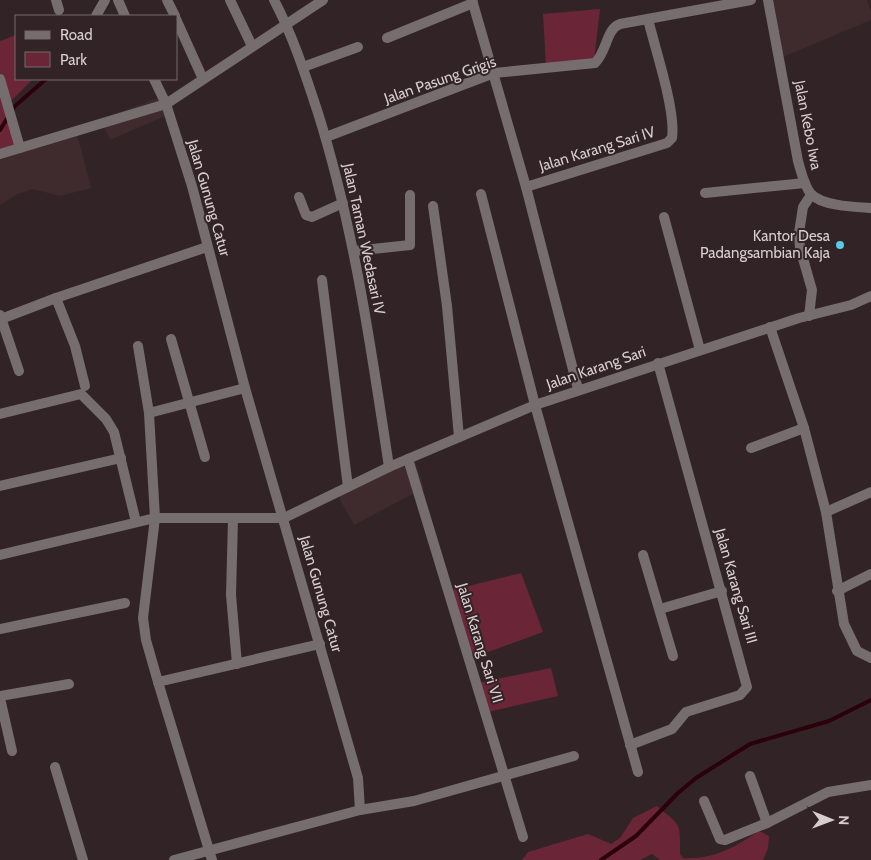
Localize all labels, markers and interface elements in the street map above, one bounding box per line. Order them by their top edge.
legend [15,15,178,80]
text: Road [60,26,93,44]
text: Park [60,51,87,69]
street label: Jalan Pasung Grigis [381,52,498,108]
street label: Jalan Kebo Iwa [790,78,826,172]
street label: Jalan Karang Sari IV [536,123,658,175]
street label: Jalan Gunung Catur [183,137,234,259]
street label: Jalan Taman Wedasari IV [339,161,389,317]
place label: Kantor Desa Padangsambian Kaja [700,227,831,262]
marker: Kantor Desa Padangsambian Kaja [834,239,846,251]
street label: Jalan Karang Sari [543,343,648,394]
street label: Jalan Karang Sari III [711,525,761,646]
street label: Jalan Gunung Catur [295,533,346,655]
street label: Jalan Karang Sari VII [453,580,507,705]
north arrow [806,795,856,845]
text: N [835,815,853,825]

